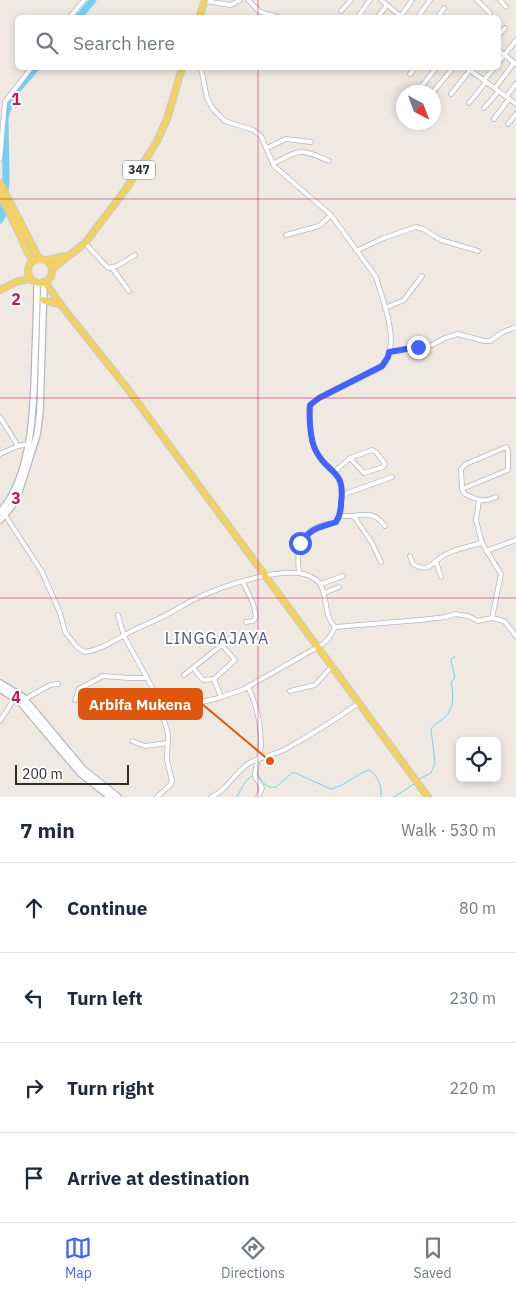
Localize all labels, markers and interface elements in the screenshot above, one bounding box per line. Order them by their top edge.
search box [15,15,501,70]
icon: search [33,29,61,57]
text: Search here [73,31,175,55]
north arrow [396,85,441,130]
text: 1 [11,89,21,109]
road number: 347 [123,160,155,180]
text: 2 [11,289,21,309]
route end [407,336,430,359]
text: 3 [11,488,21,508]
route start [289,532,312,555]
district label: LINGGAJAYA [165,628,269,648]
text: 4 [11,687,21,707]
callout: Arbifa Mukena [79,689,202,719]
text: Arbifa Mukena [89,695,192,714]
map controls [456,737,501,782]
button: locate [456,737,501,782]
scale bar [15,762,129,785]
text: 200 m [22,765,63,783]
text: 7 min [20,816,75,844]
text: Walk · 530 m [401,820,496,840]
icon: ahead [20,894,48,922]
text: Continue [67,896,147,920]
text: 80 m [459,898,496,918]
icon: left [20,984,48,1012]
text: Turn left [67,986,143,1010]
text: 230 m [449,988,496,1008]
icon: right [20,1074,48,1102]
text: Turn right [67,1076,154,1100]
text: 220 m [449,1078,496,1098]
icon: arrive [20,1164,48,1192]
text: Arrive at destination [67,1166,250,1190]
tab: Map [64,1234,92,1282]
tab: Directions [221,1234,285,1282]
tab: Saved [414,1234,452,1282]

